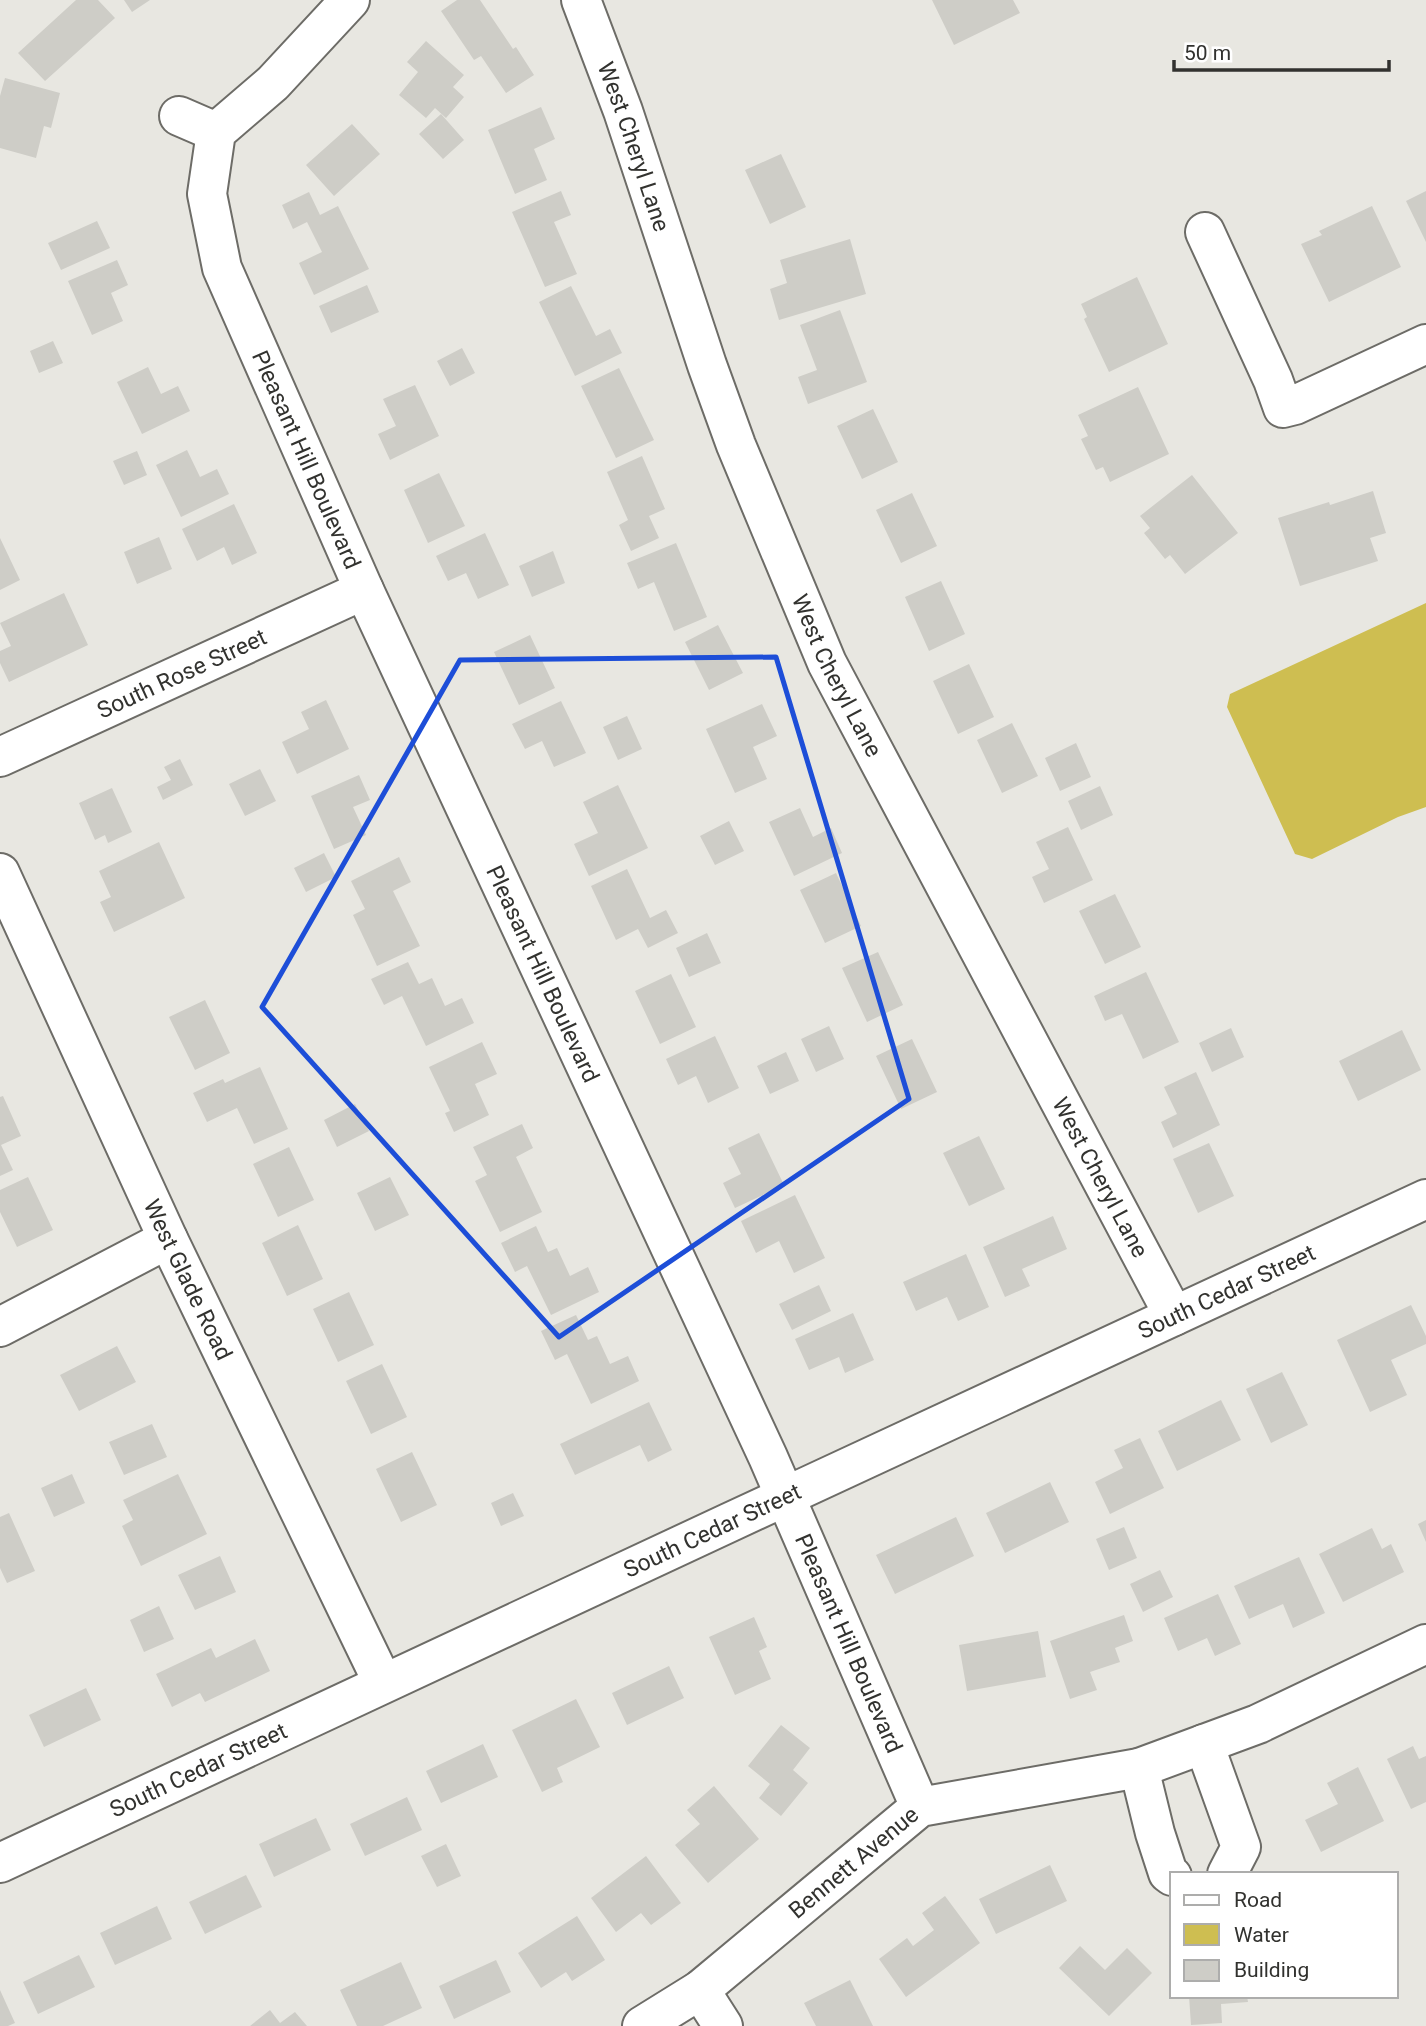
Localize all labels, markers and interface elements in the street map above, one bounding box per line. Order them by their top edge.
scale bar [1174,28,1389,72]
text: 50 m [1184,41,1231,65]
street label: West Cheryl Lane [592,58,675,235]
street label: Pleasant Hill Boulevard [247,346,366,573]
street label: West Cheryl Lane [786,590,888,761]
street label: South Rose Street [93,623,271,724]
street label: Pleasant Hill Boulevard [481,861,605,1087]
street label: West Cheryl Lane [1047,1093,1154,1262]
street label: West Glade Road [138,1195,238,1364]
street label: South Cedar Street [1134,1239,1319,1344]
street label: South Cedar Street [619,1478,805,1583]
street label: Pleasant Hill Boulevard [789,1530,908,1757]
street label: South Cedar Street [105,1717,291,1823]
street label: Bennett Avenue [783,1801,924,1924]
legend [1170,1872,1398,1998]
text: Road [1234,1888,1282,1912]
text: Water [1234,1923,1289,1947]
text: Building [1234,1958,1309,1982]

